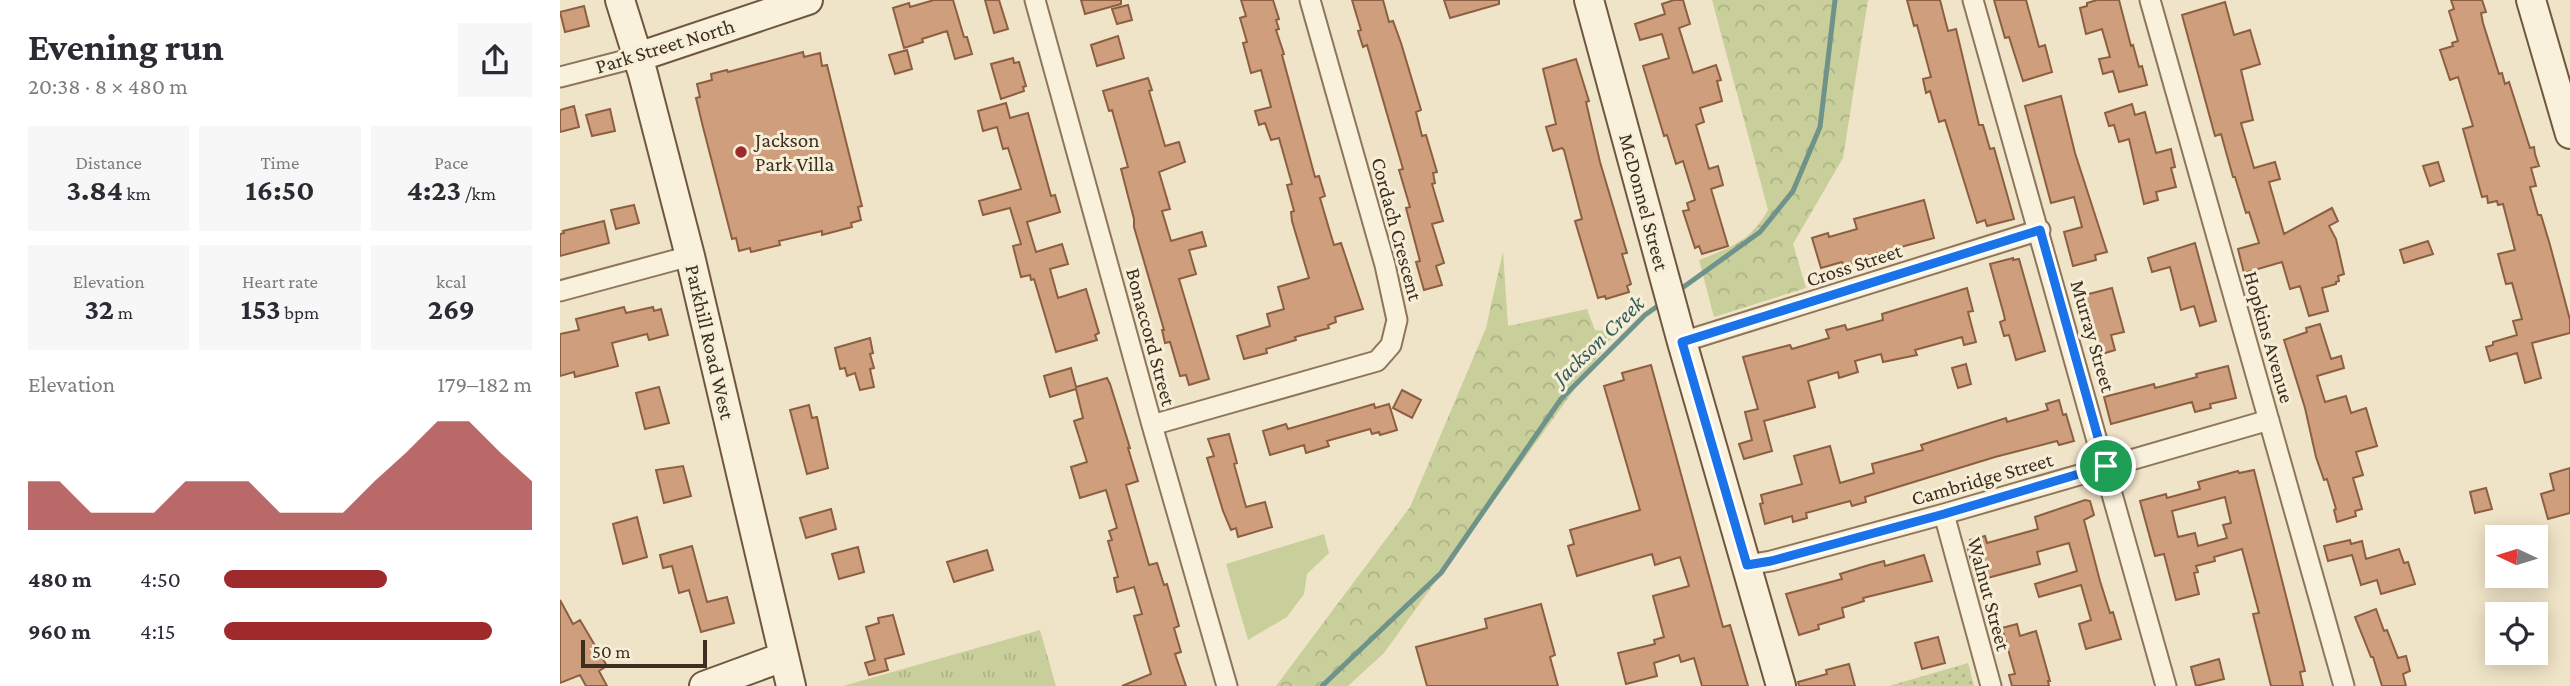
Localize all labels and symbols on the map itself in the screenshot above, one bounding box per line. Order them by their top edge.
street label: Park Street North [593,13,737,79]
place label: Jackson Park Villa [753,128,834,176]
street label: McDonnel Street [1614,131,1674,274]
marker: Jackson Park Villa [733,144,749,160]
street label: Cordach Crescent [1366,155,1428,304]
street label: Cross Street [1803,238,1906,292]
street label: Parkhill Road West [680,262,740,423]
street label: Bonaccord Street [1121,265,1181,410]
street label: Hopkins Avenue [2239,268,2299,406]
street label: Murray Street [2066,277,2121,396]
water label: Jackson Creek [1544,289,1650,393]
pin [2076,436,2136,496]
street label: Cambridge Street [1908,447,2057,511]
north arrow [2485,525,2548,588]
street label: Walnut Street [1962,535,2016,654]
scale bar [581,637,707,669]

